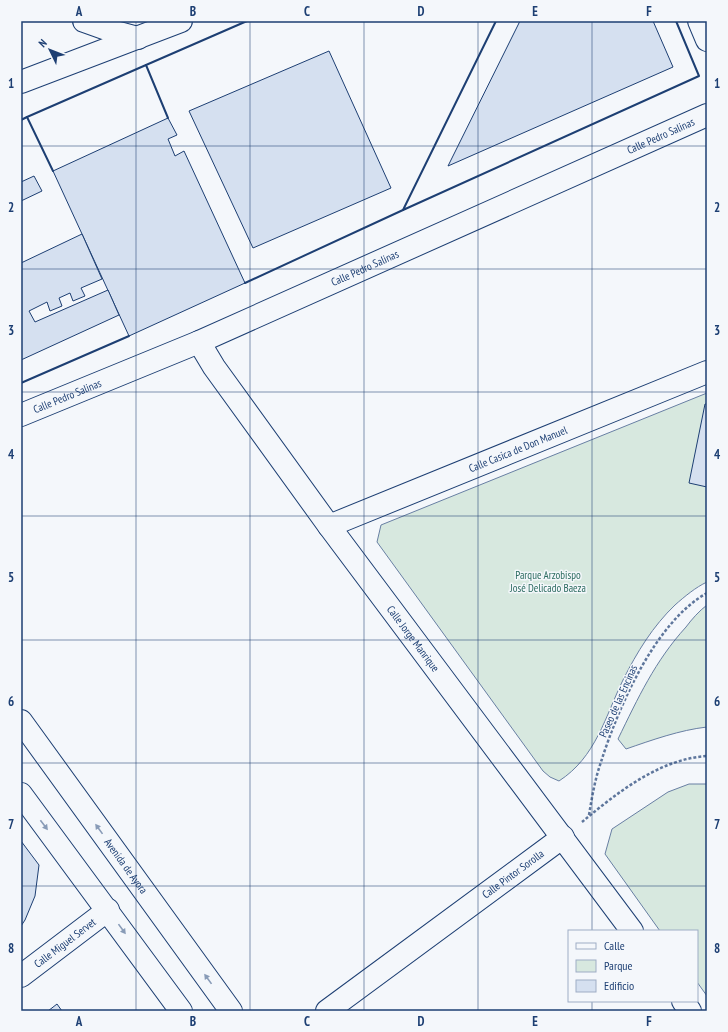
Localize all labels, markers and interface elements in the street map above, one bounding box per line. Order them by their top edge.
text: A [75,3,83,20]
text: B [190,3,196,20]
text: C [304,3,310,20]
text: D [418,3,425,20]
text: E [532,3,538,20]
text: F [646,3,652,20]
north arrow [30,30,70,70]
text: N [36,36,50,50]
text: 1 [8,75,14,92]
text: 1 [714,75,720,92]
street label: Calle Pedro Salinas [625,114,697,157]
text: 2 [8,199,14,216]
text: 2 [714,199,720,216]
street label: Calle Pedro Salinas [329,247,401,289]
text: 3 [8,322,14,339]
text: 3 [714,322,720,339]
street label: Calle Pedro Salinas [31,376,104,416]
street label: Calle Casica de Don Manuel [467,423,570,475]
text: 4 [8,446,15,463]
text: 4 [714,446,721,463]
park label: Parque Arzobispo José Delicado Baeza [509,568,586,595]
text: 5 [8,569,14,586]
text: 5 [714,569,720,586]
street label: Calle Jorge Manrique [384,603,443,675]
street label: Paseo de las Encinas [596,662,640,739]
text: 6 [8,693,14,710]
text: 6 [714,693,720,710]
text: 7 [8,816,14,833]
text: 7 [714,816,720,833]
one-way arrow [40,819,49,830]
one-way arrow [95,823,103,834]
street label: Avenida de Ayora [101,836,151,896]
street label: Calle Pintor Sorolla [479,846,547,901]
street label: Calle Miguel Servet [31,915,98,971]
one-way arrow [118,924,126,934]
legend [568,930,698,1002]
text: Calle [604,938,625,953]
text: 8 [8,940,14,957]
text: 8 [714,940,720,957]
text: Parque [604,958,633,973]
one-way arrow [204,974,212,985]
text: Edificio [604,978,634,993]
text: A [75,1013,83,1030]
text: B [190,1013,196,1030]
text: C [304,1013,310,1030]
text: D [418,1013,425,1030]
text: E [532,1013,538,1030]
text: F [646,1013,652,1030]

